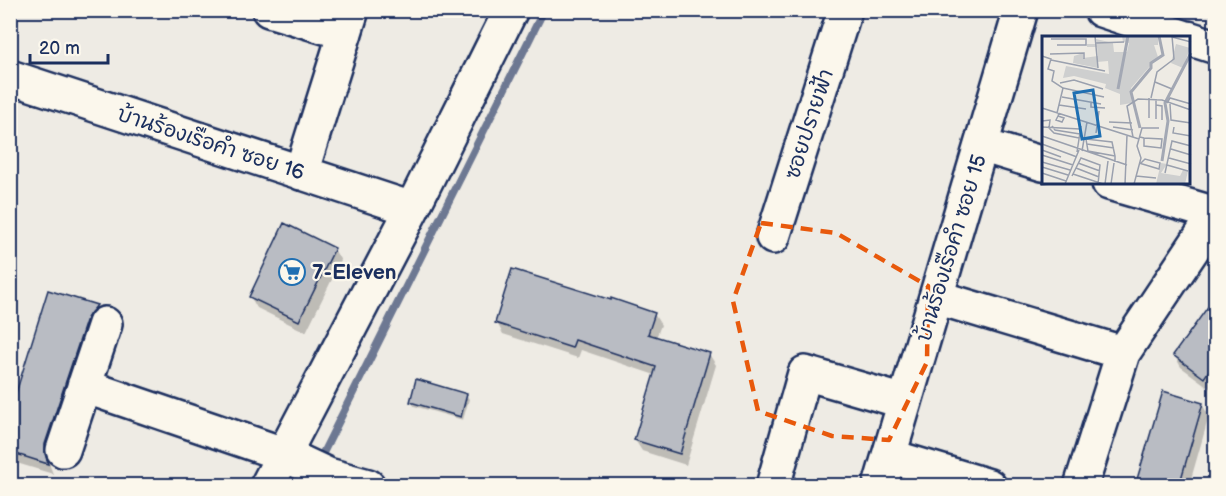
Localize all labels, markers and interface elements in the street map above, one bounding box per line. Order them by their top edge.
scale bar [30,27,108,65]
inset map [1042,36,1190,184]
text: 20 m [39,38,80,59]
street label: ซอยปรายฟ้า [778,65,839,182]
street label: บ้านร้องเรือคำ ซอย 16 [114,100,308,186]
street label: บ้านร้องเรือคำ ซอย 15 [910,151,992,345]
supermarket icon: 7-Eleven [277,257,307,287]
place label: 7-Eleven [312,260,397,285]

